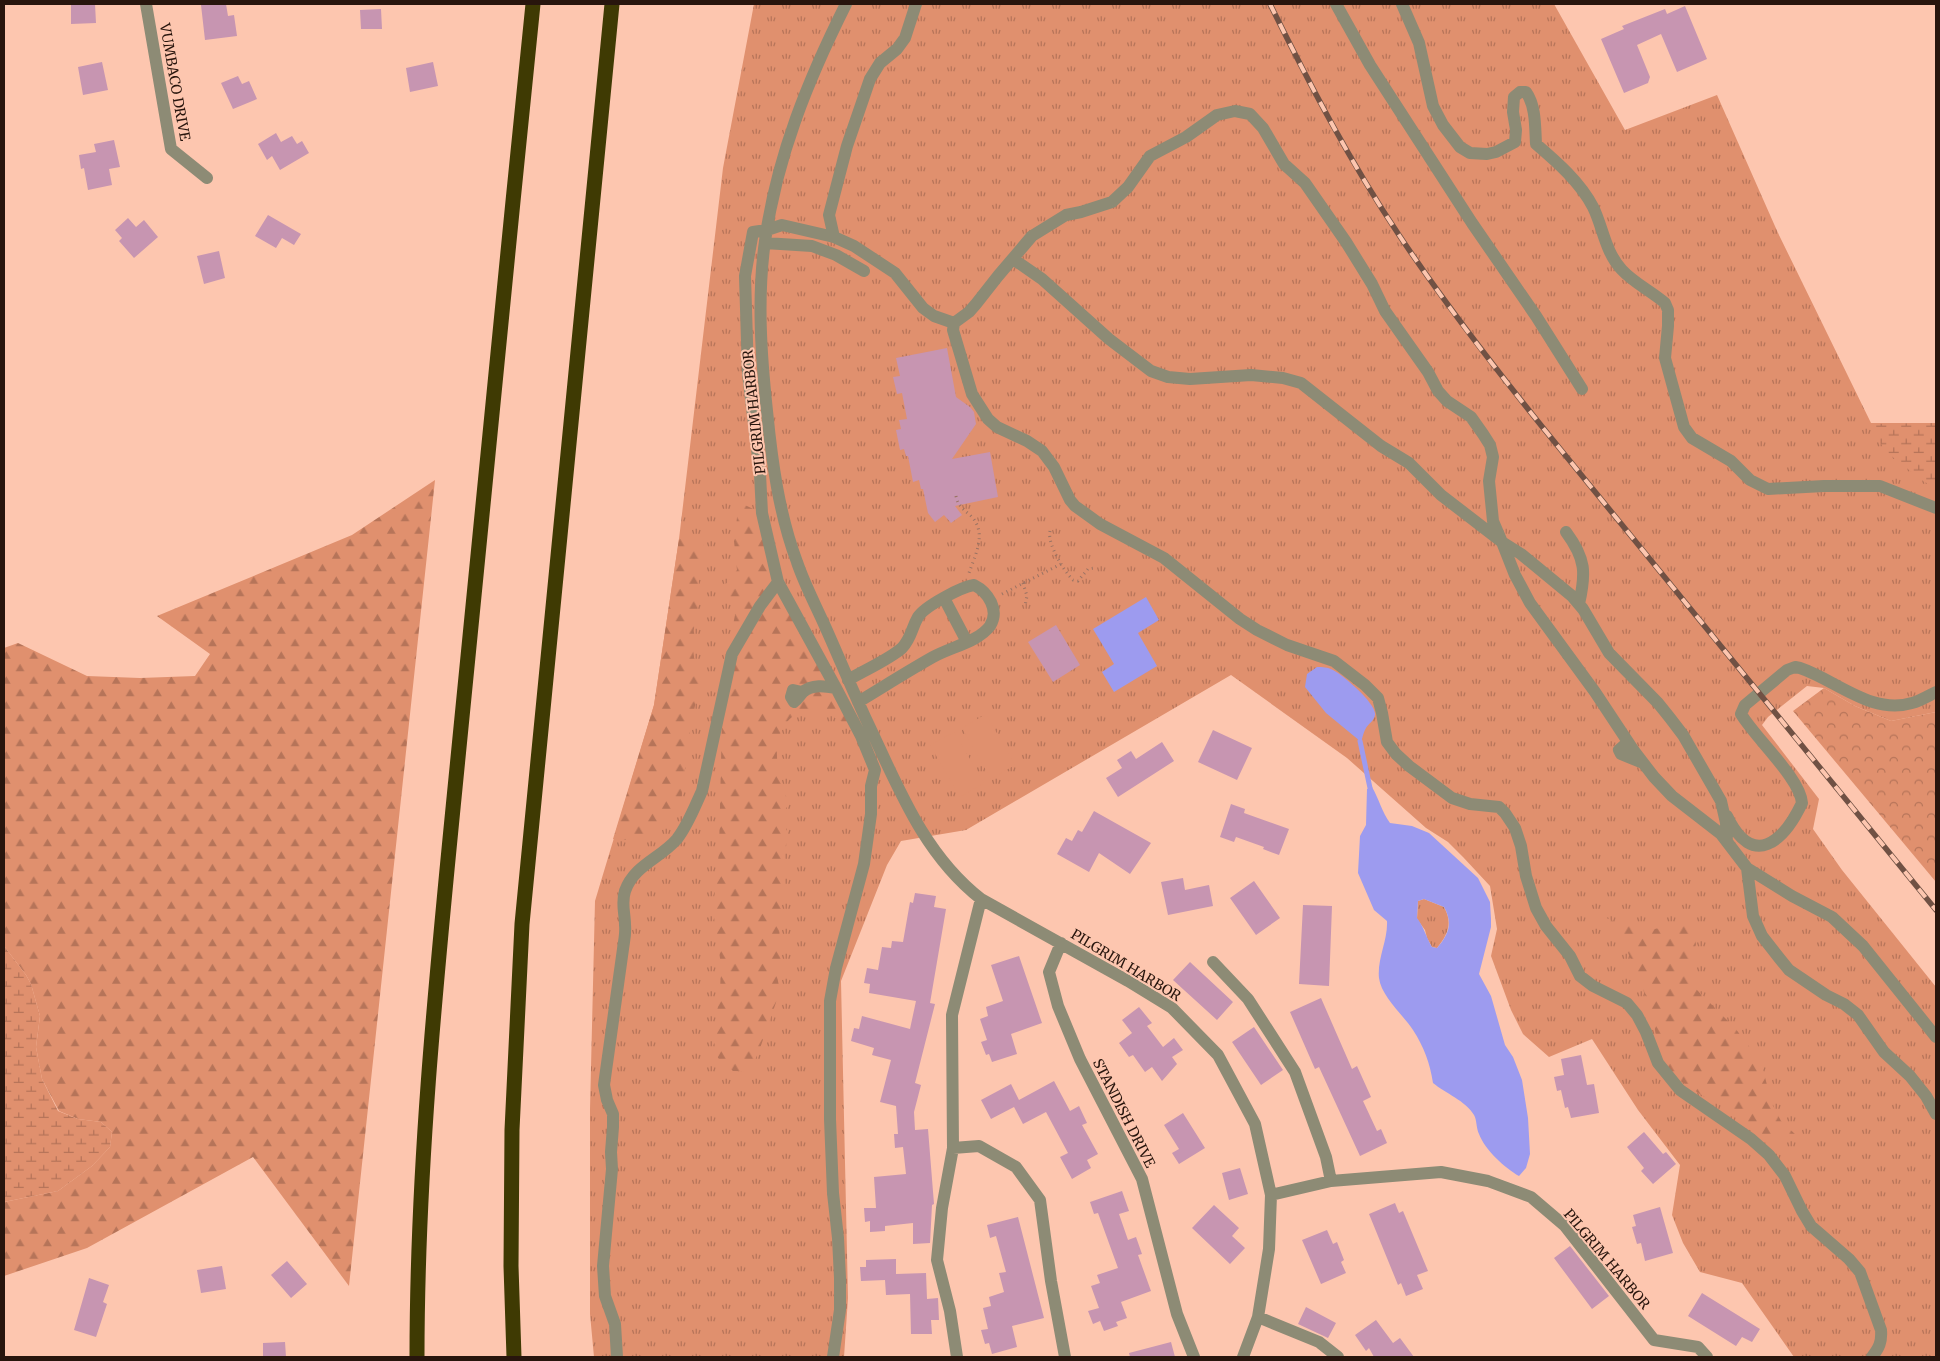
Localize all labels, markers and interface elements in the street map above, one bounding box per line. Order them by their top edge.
street label: VUMBACO DRIVE [156,21,194,142]
street label: PILGRIM HARBOR [738,349,769,475]
street label: PILGRIM HARBOR [1068,925,1184,1005]
street label: STANDISH DRIVE [1089,1056,1159,1170]
street label: PILGRIM HARBOR [1560,1205,1654,1313]

